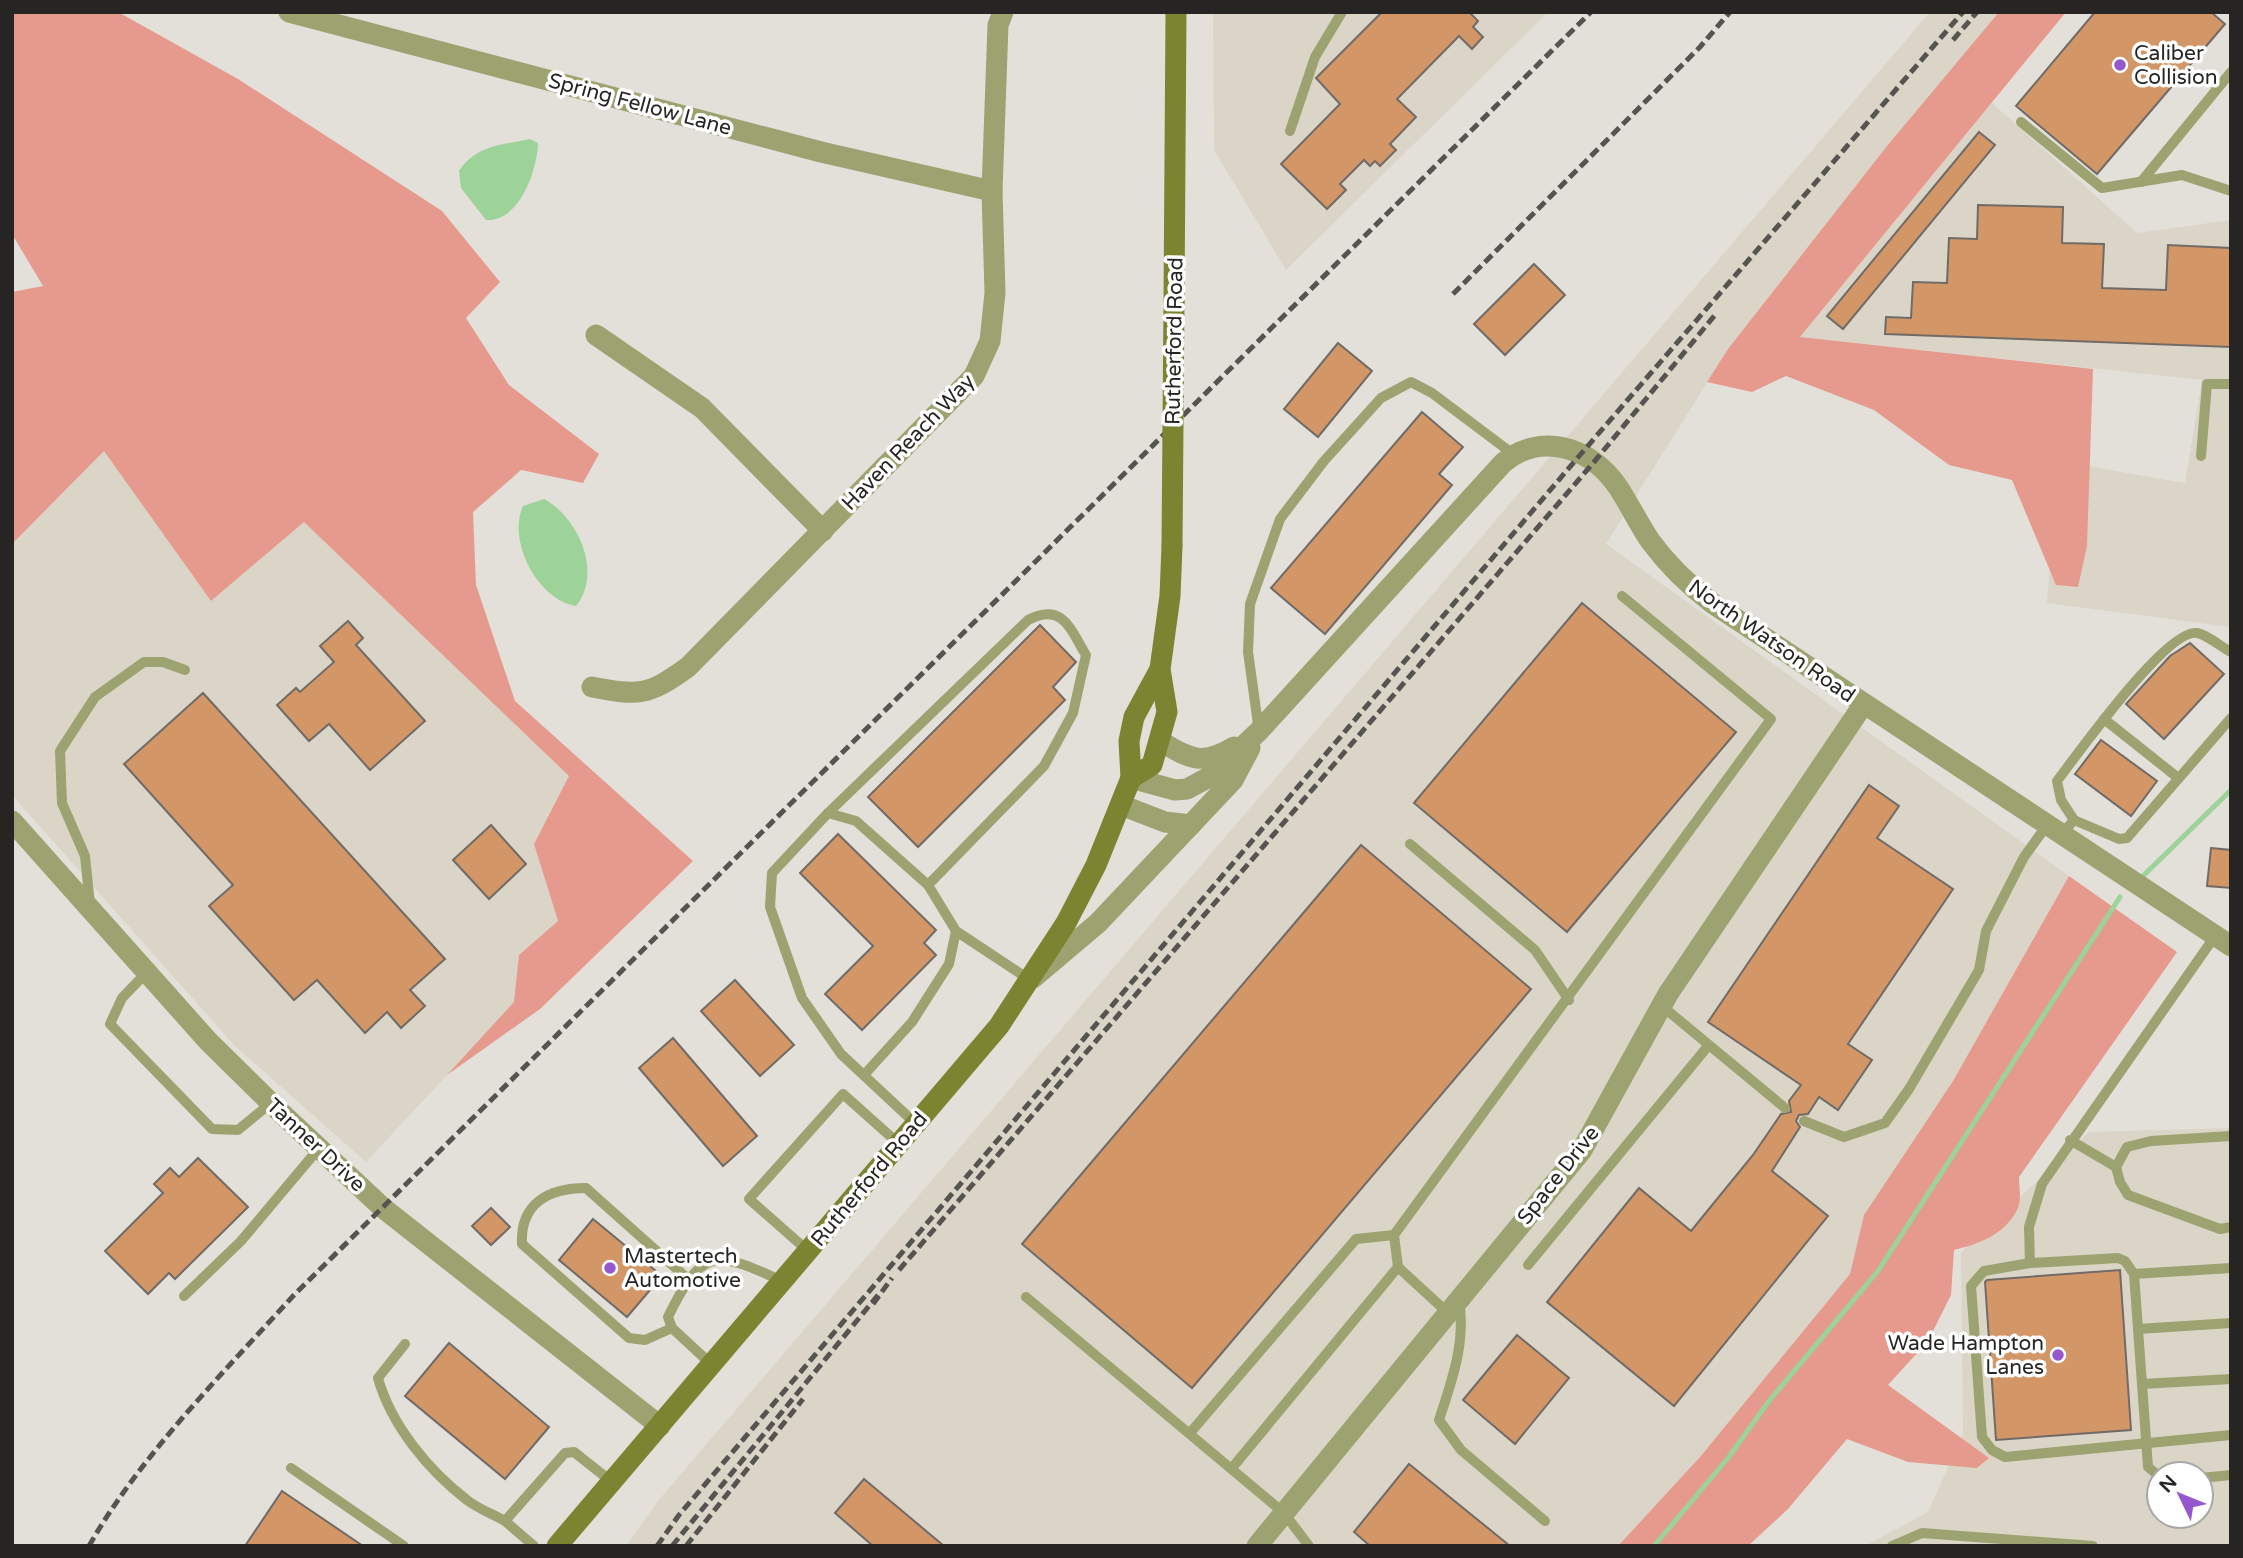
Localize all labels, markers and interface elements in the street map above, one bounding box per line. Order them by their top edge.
place label: Caliber Collision [2134,41,2218,90]
marker: Caliber Collision [2112,57,2128,73]
street label: Spring Fellow Lane [546,68,734,141]
street label: Rutherford Road [1161,257,1188,425]
street label: Haven Reach Way [837,369,980,516]
street label: North Watson Road [1684,575,1860,708]
street label: Tanner Drive [261,1093,370,1197]
street label: Rutherford Road [806,1107,933,1252]
street label: Space Drive [1512,1121,1605,1229]
place label: Mastertech Automotive [624,1244,741,1293]
marker: Mastertech Automotive [602,1260,618,1276]
place label: Wade Hampton Lanes [1888,1331,2044,1380]
marker: Wade Hampton Lanes [2050,1347,2066,1363]
north arrow [2145,1460,2215,1530]
text: N [2155,1471,2182,1497]

